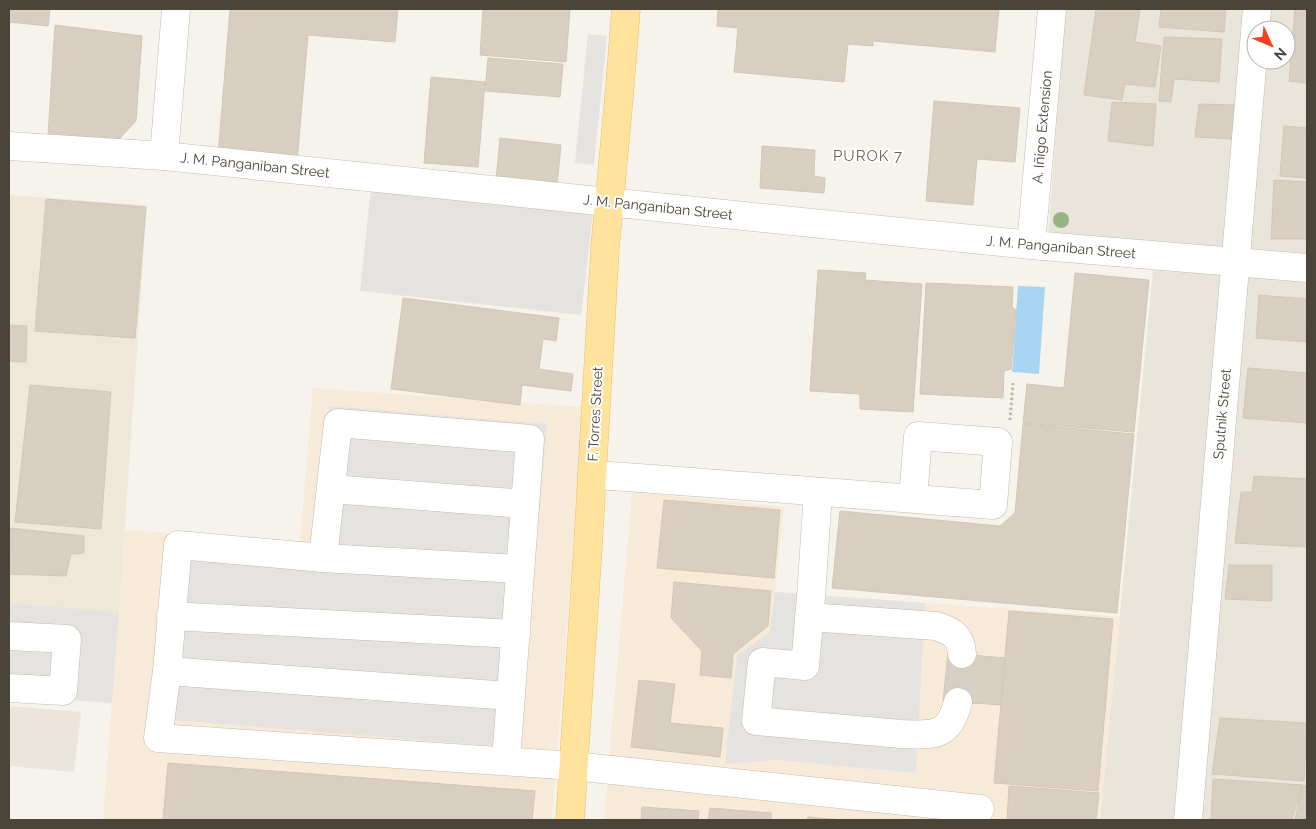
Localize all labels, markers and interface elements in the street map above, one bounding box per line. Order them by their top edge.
north arrow [1246,20,1296,70]
text: N [1271,45,1290,63]
street label: A. Iñigo Extension [1029,70,1055,184]
district label: PUROK 7 [833,147,903,165]
street label: J. M. Panganiban Street [180,149,331,181]
street label: J. M. Panganiban Street [583,191,734,223]
street label: J. M. Panganiban Street [986,232,1137,262]
street label: F. Torres Street [585,366,605,462]
street label: Sputnik Street [1210,368,1234,460]

